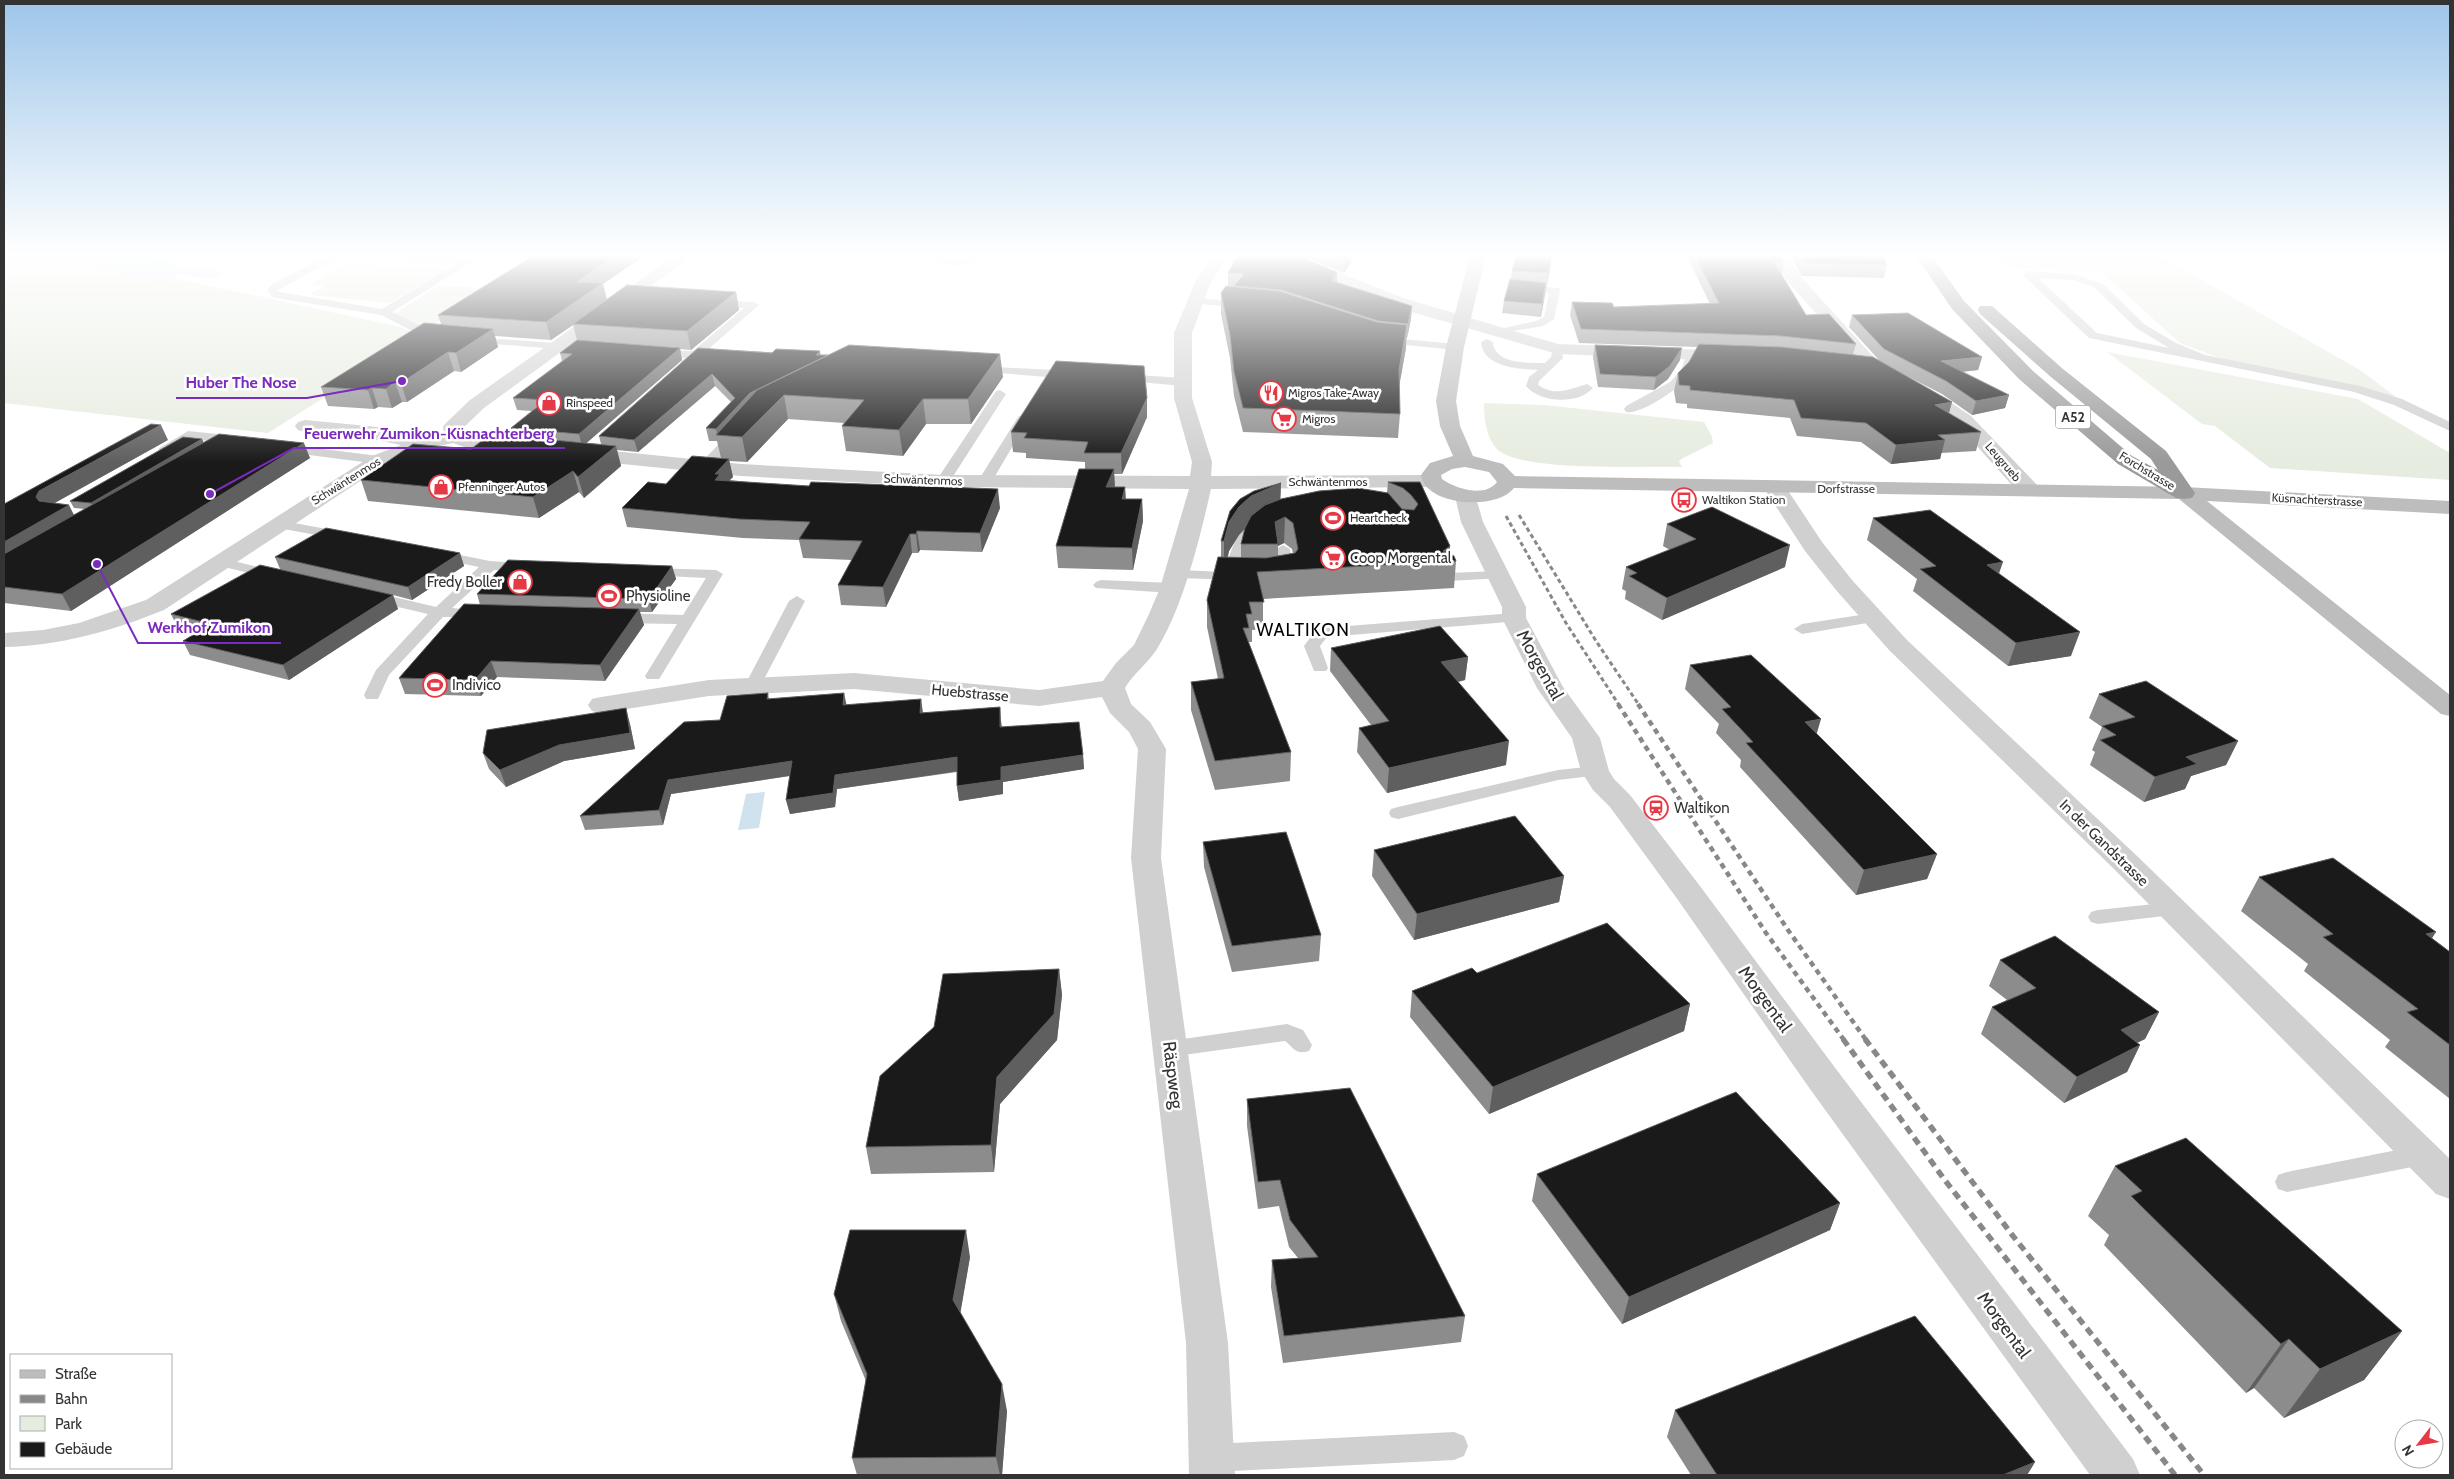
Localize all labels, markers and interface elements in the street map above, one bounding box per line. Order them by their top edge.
callout: Huber The Nose [176,367,307,398]
text: Huber The Nose [185,373,297,392]
restaurant icon: Migros Take-Away [1258,380,1284,406]
place label: Migros Take-Away [1288,385,1379,400]
shop icon: Rinspeed [536,390,562,416]
place label: Rinspeed [566,395,613,410]
supermarket icon: Migros [1271,406,1297,432]
road number: A52 [2056,406,2090,428]
place label: Migros [1302,411,1335,426]
callout: Feuerwehr Zumikon-Küsnachterberg [294,417,565,448]
text: Feuerwehr Zumikon-Küsnachterberg [304,424,554,443]
street label: Leugrueb [1982,439,2025,485]
street label: Forchstrasse [2117,448,2178,493]
street label: Schwäntenmos [308,453,383,508]
street label: Schwäntenmos [883,471,963,488]
shop icon: Pfenninger Autos [428,474,454,500]
street label: Schwäntenmos [1289,474,1367,489]
place label: Pfenninger Autos [458,479,545,494]
street label: Dorfstrasse [1817,481,1875,496]
bus stop icon: Waltikon Station [1671,487,1697,513]
street label: Küsnachterstrasse [2271,490,2363,509]
place label: Waltikon Station [1702,492,1786,507]
sports icon: Heartcheck [1320,505,1346,531]
place label: Heartcheck [1350,510,1408,525]
supermarket icon: Coop Morgental [1320,545,1346,571]
place label: Coop Morgental [1350,549,1452,567]
shop icon: Fredy Boller [507,569,533,595]
place label: Fredy Boller [427,573,502,591]
sports icon: Physioline [596,583,622,609]
place label: Physioline [626,587,691,605]
callout: Werkhof Zumikon [138,612,281,643]
text: Werkhof Zumikon [147,618,271,637]
district label: WALTIKON [1256,619,1350,641]
street label: Morgental [1512,626,1569,705]
sports icon: Indivico [422,672,448,698]
place label: Indivico [452,676,501,694]
street label: Huebstrasse [931,681,1010,705]
station icon: Waltikon [1643,795,1669,821]
street label: In der Gandstrasse [2056,796,2152,890]
place label: Waltikon [1674,799,1730,817]
street label: Morgental [1733,961,1797,1037]
street label: Räspweg [1158,1040,1188,1111]
street label: Morgental [1972,1287,2036,1363]
legend [10,1354,172,1469]
text: Straße [55,1365,97,1383]
text: Bahn [55,1390,88,1408]
text: Park [55,1415,82,1433]
north arrow [2394,1419,2444,1469]
text: Gebäude [55,1440,112,1458]
text: N [2398,1442,2418,1460]

